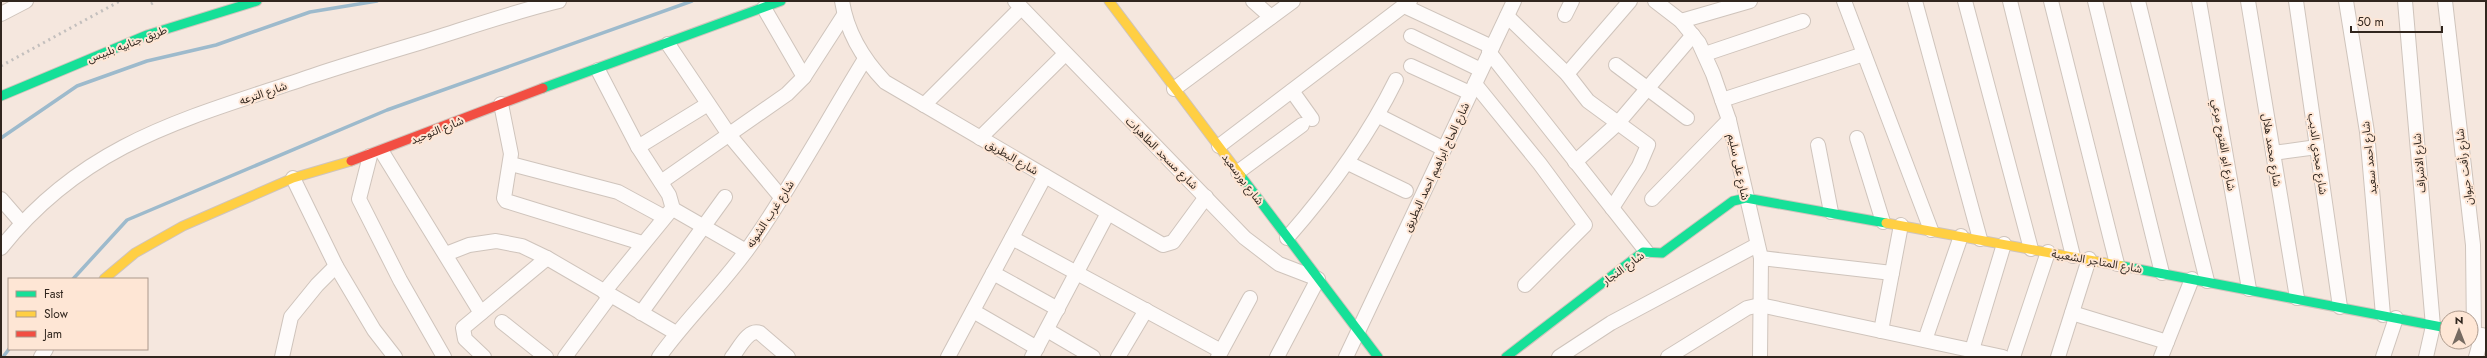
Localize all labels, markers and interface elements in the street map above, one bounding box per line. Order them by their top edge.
scale bar [2351,8,2442,34]
text: 50 m [2357,13,2384,31]
street label: طريق جنابيه بلبيس [85,21,169,67]
street label: شارع الترعه [237,77,289,109]
street label: شارع ابو الفتوح مرعي [2207,98,2240,193]
street label: شارع الحاج ابراهيم احمد البطريق [1399,99,1474,235]
street label: شارع التوحيد [408,112,466,148]
street label: شارع محمد هلال [2258,112,2286,188]
street label: شارع مجدي الديب [2303,112,2332,196]
street label: شارع مسجد الطاهرات [1122,113,1202,193]
street label: شارع احمد سعيد [2357,120,2381,195]
street label: شارع رأفت حيوان [2451,127,2477,206]
street label: شارع على سليم [1723,132,1754,202]
street label: شارع الاشراف [2408,132,2430,194]
street label: شارع البطريق [983,136,1041,179]
street label: شارع بورسعيد [1218,150,1268,208]
street label: شارع غرب الشونه [742,177,798,251]
street label: شارع المتاجر الشعبية [2050,245,2144,277]
street label: شارع النجار [1598,247,1648,289]
legend [8,278,148,350]
text: Fast [44,285,63,303]
text: Slow [44,305,69,323]
north arrow [2439,310,2479,350]
text: N [2455,312,2463,328]
text: Jam [42,325,62,343]

